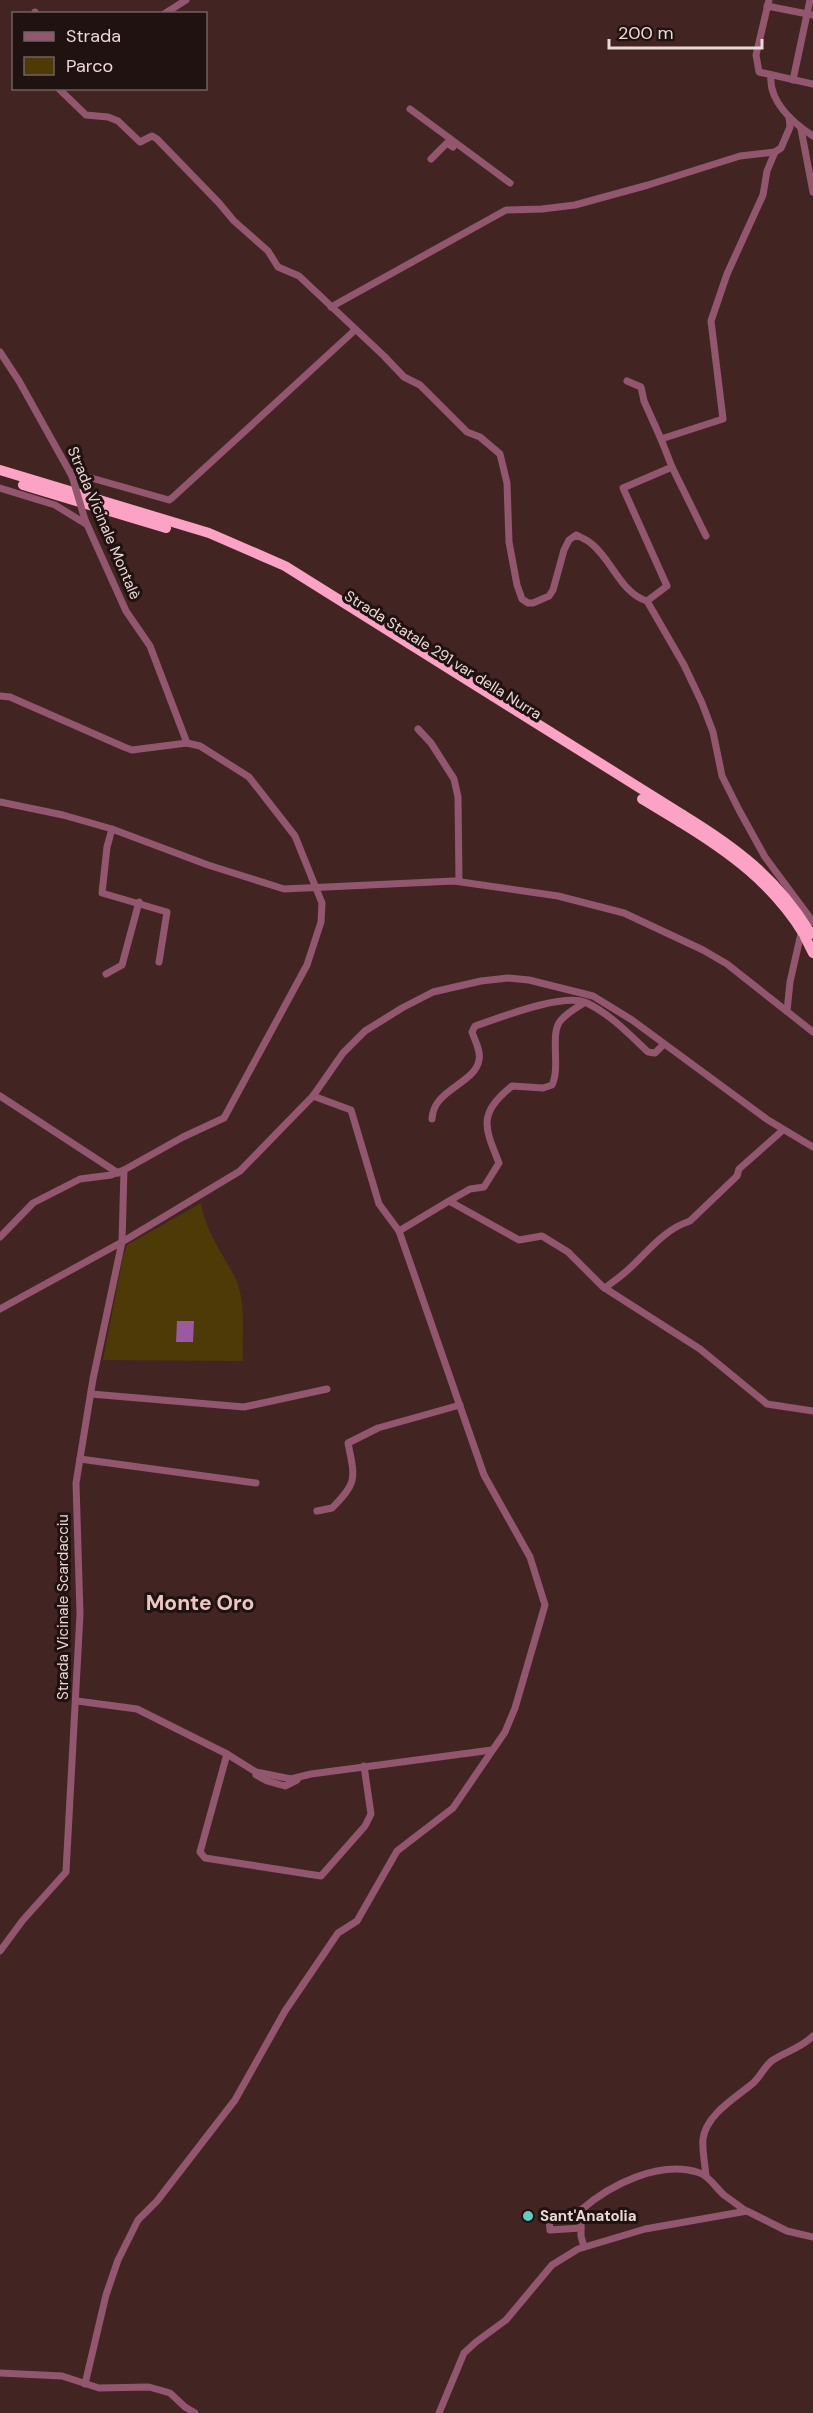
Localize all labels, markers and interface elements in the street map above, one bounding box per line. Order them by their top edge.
legend [12,12,207,90]
scale bar [609,12,762,50]
text: 200 m [618,21,674,45]
text: Strada [66,24,121,48]
text: Parco [66,54,113,78]
street label: Strada Vicinale Montalè [63,443,145,603]
street label: Strada Statale 291 var della Nurra [341,586,545,724]
street label: Strada Vicinale Scardacciu [53,1514,73,1700]
district label: Monte Oro [146,1589,254,1617]
place label: Sant'Anatolia [540,2206,637,2226]
marker: Sant'Anatolia [521,2209,535,2223]

